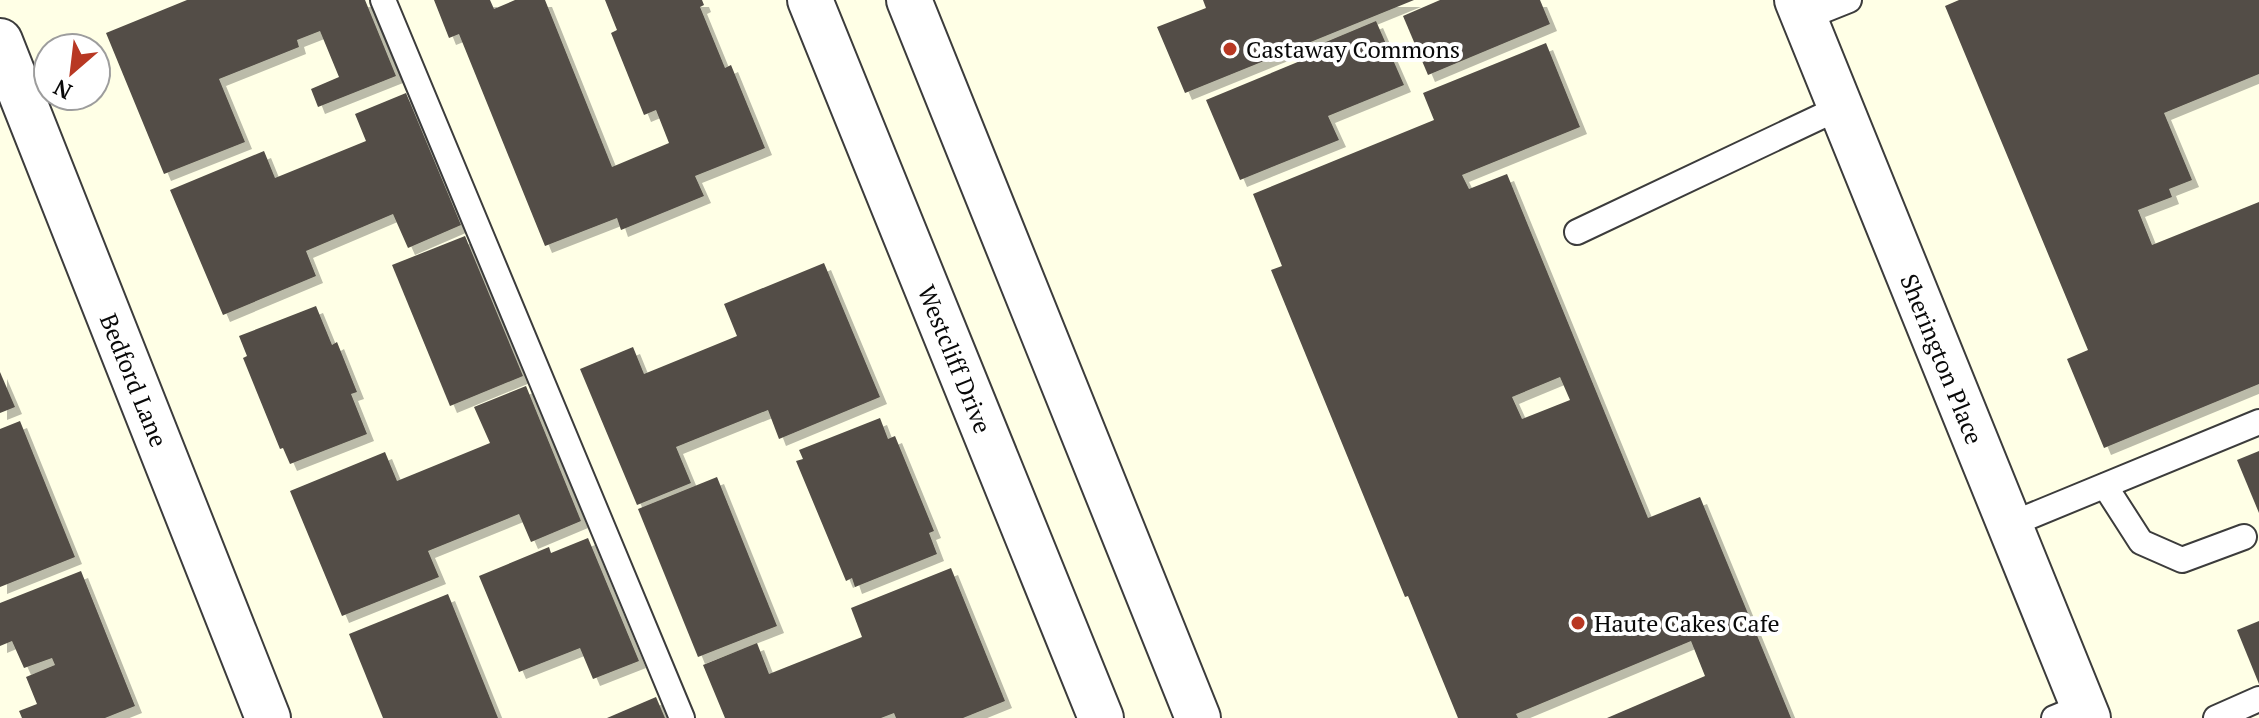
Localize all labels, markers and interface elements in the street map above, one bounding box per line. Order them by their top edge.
north arrow [32,32,112,112]
place label: Castaway Commons [1246,33,1460,65]
marker: Castaway Commons [1221,40,1239,58]
text: N [48,73,77,107]
street label: Sherington Place [1893,269,1991,449]
street label: Westcliff Drive [911,280,999,438]
street label: Bedford Lane [93,309,175,451]
place label: Haute Cakes Cafe [1594,607,1780,639]
marker: Haute Cakes Cafe [1569,614,1587,632]

